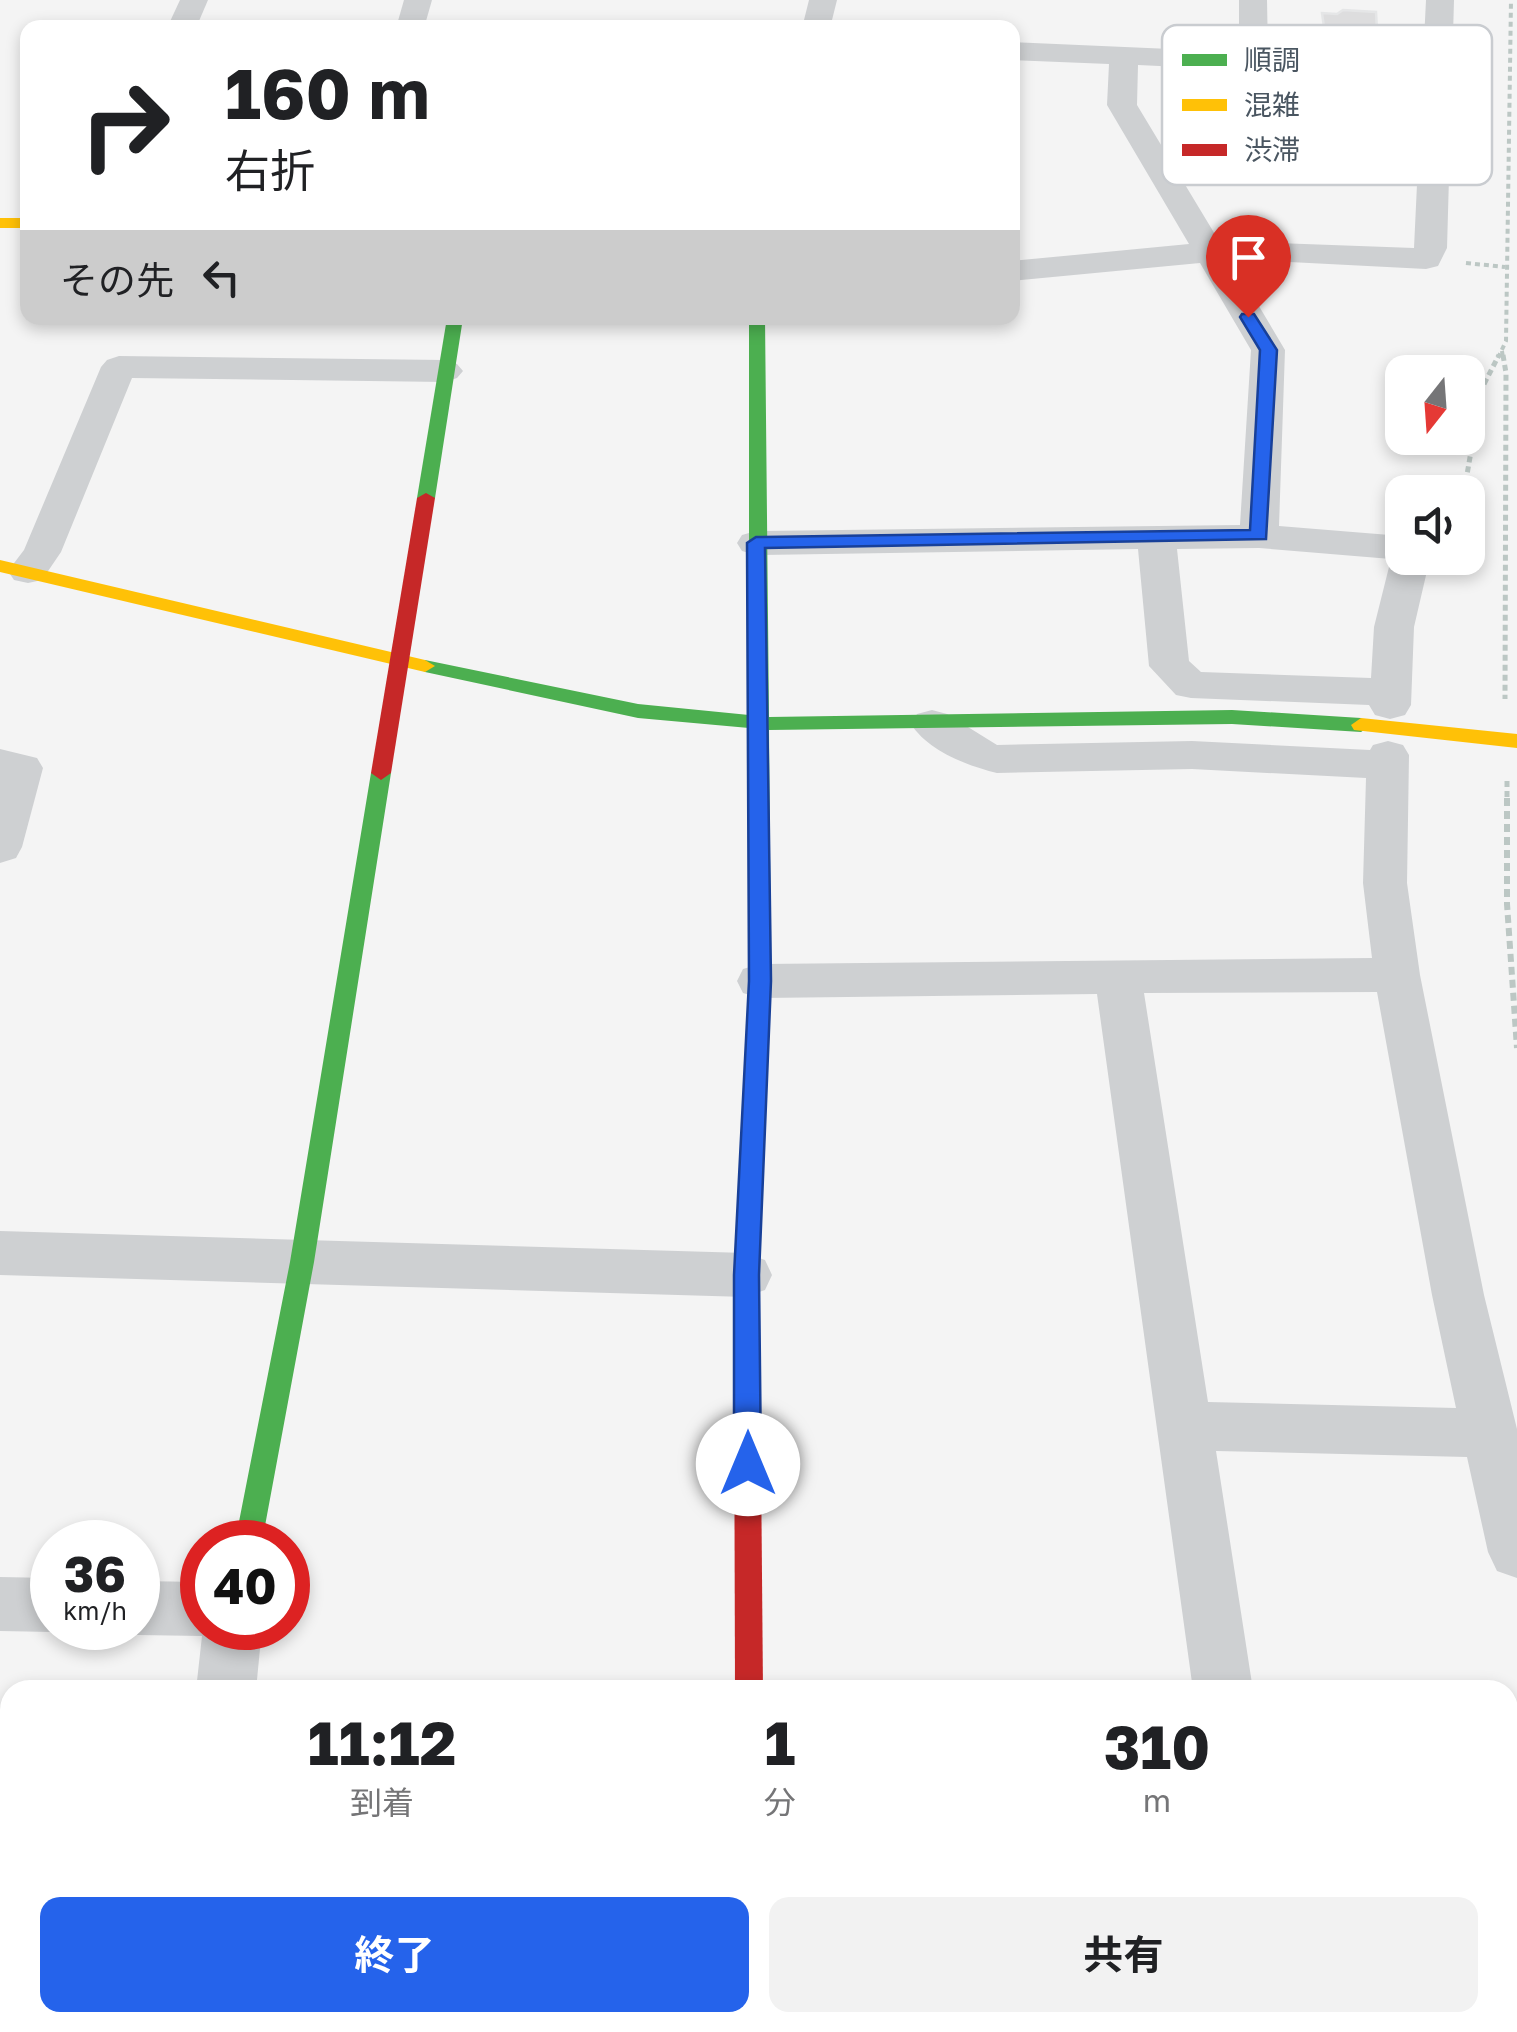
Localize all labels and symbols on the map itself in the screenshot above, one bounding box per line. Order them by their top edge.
legend [1162,25,1492,185]
text: 順調 [1244,43,1300,76]
text: 混雑 [1244,88,1300,121]
text: 渋滞 [1244,133,1300,166]
pin [1206,215,1291,318]
north arrow [1385,355,1485,455]
position arrow [696,1412,800,1516]
speed limit sign: 40 [180,1520,310,1650]

